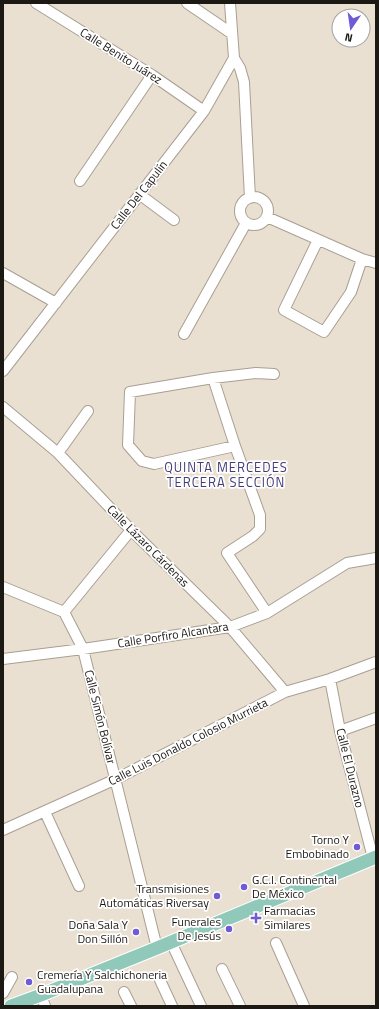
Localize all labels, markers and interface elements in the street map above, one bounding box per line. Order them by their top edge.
north arrow [331,8,371,48]
street label: Calle Benito Juárez [76,23,166,89]
text: N [343,29,354,46]
street label: Calle Del Capulín [106,156,172,233]
district label: QUINTA MERCEDES TERCERA SECCIÓN [164,457,288,492]
street label: Calle Lázaro Cárdenas [103,500,194,592]
street label: Calle Porfiro Alcantara [116,616,230,653]
street label: Calle Simón Bolívar [80,668,121,766]
street label: Calle Luis Donaldo Colosio Murrieta [105,693,271,790]
street label: Calle El Durazno [331,726,370,810]
place label: Torno Y Embobinado [286,830,350,863]
marker: Torno Y Embobinado [352,842,362,852]
place label: G.C.I. Continental De México [252,870,337,903]
place label: Transmisiones Automáticas Riversay [99,879,209,912]
marker: G.C.I. Continental De México [239,882,249,892]
marker: Transmisiones Automáticas Riversay [212,891,222,901]
place label: Farmacias Similares [264,901,316,934]
place label: Funerales De Jesús [171,912,221,945]
marker: Farmacias Similares [251,913,261,923]
place label: Doña Sala Y Don Sillón [68,915,129,948]
marker: Funerales De Jesús [224,924,234,934]
marker: Doña Sala Y Don Sillón [131,927,141,937]
place label: Cremería Y Salchichoneria Guadalupana [37,965,167,998]
marker: Cremería Y Salchichoneria Guadalupana [24,977,34,987]

